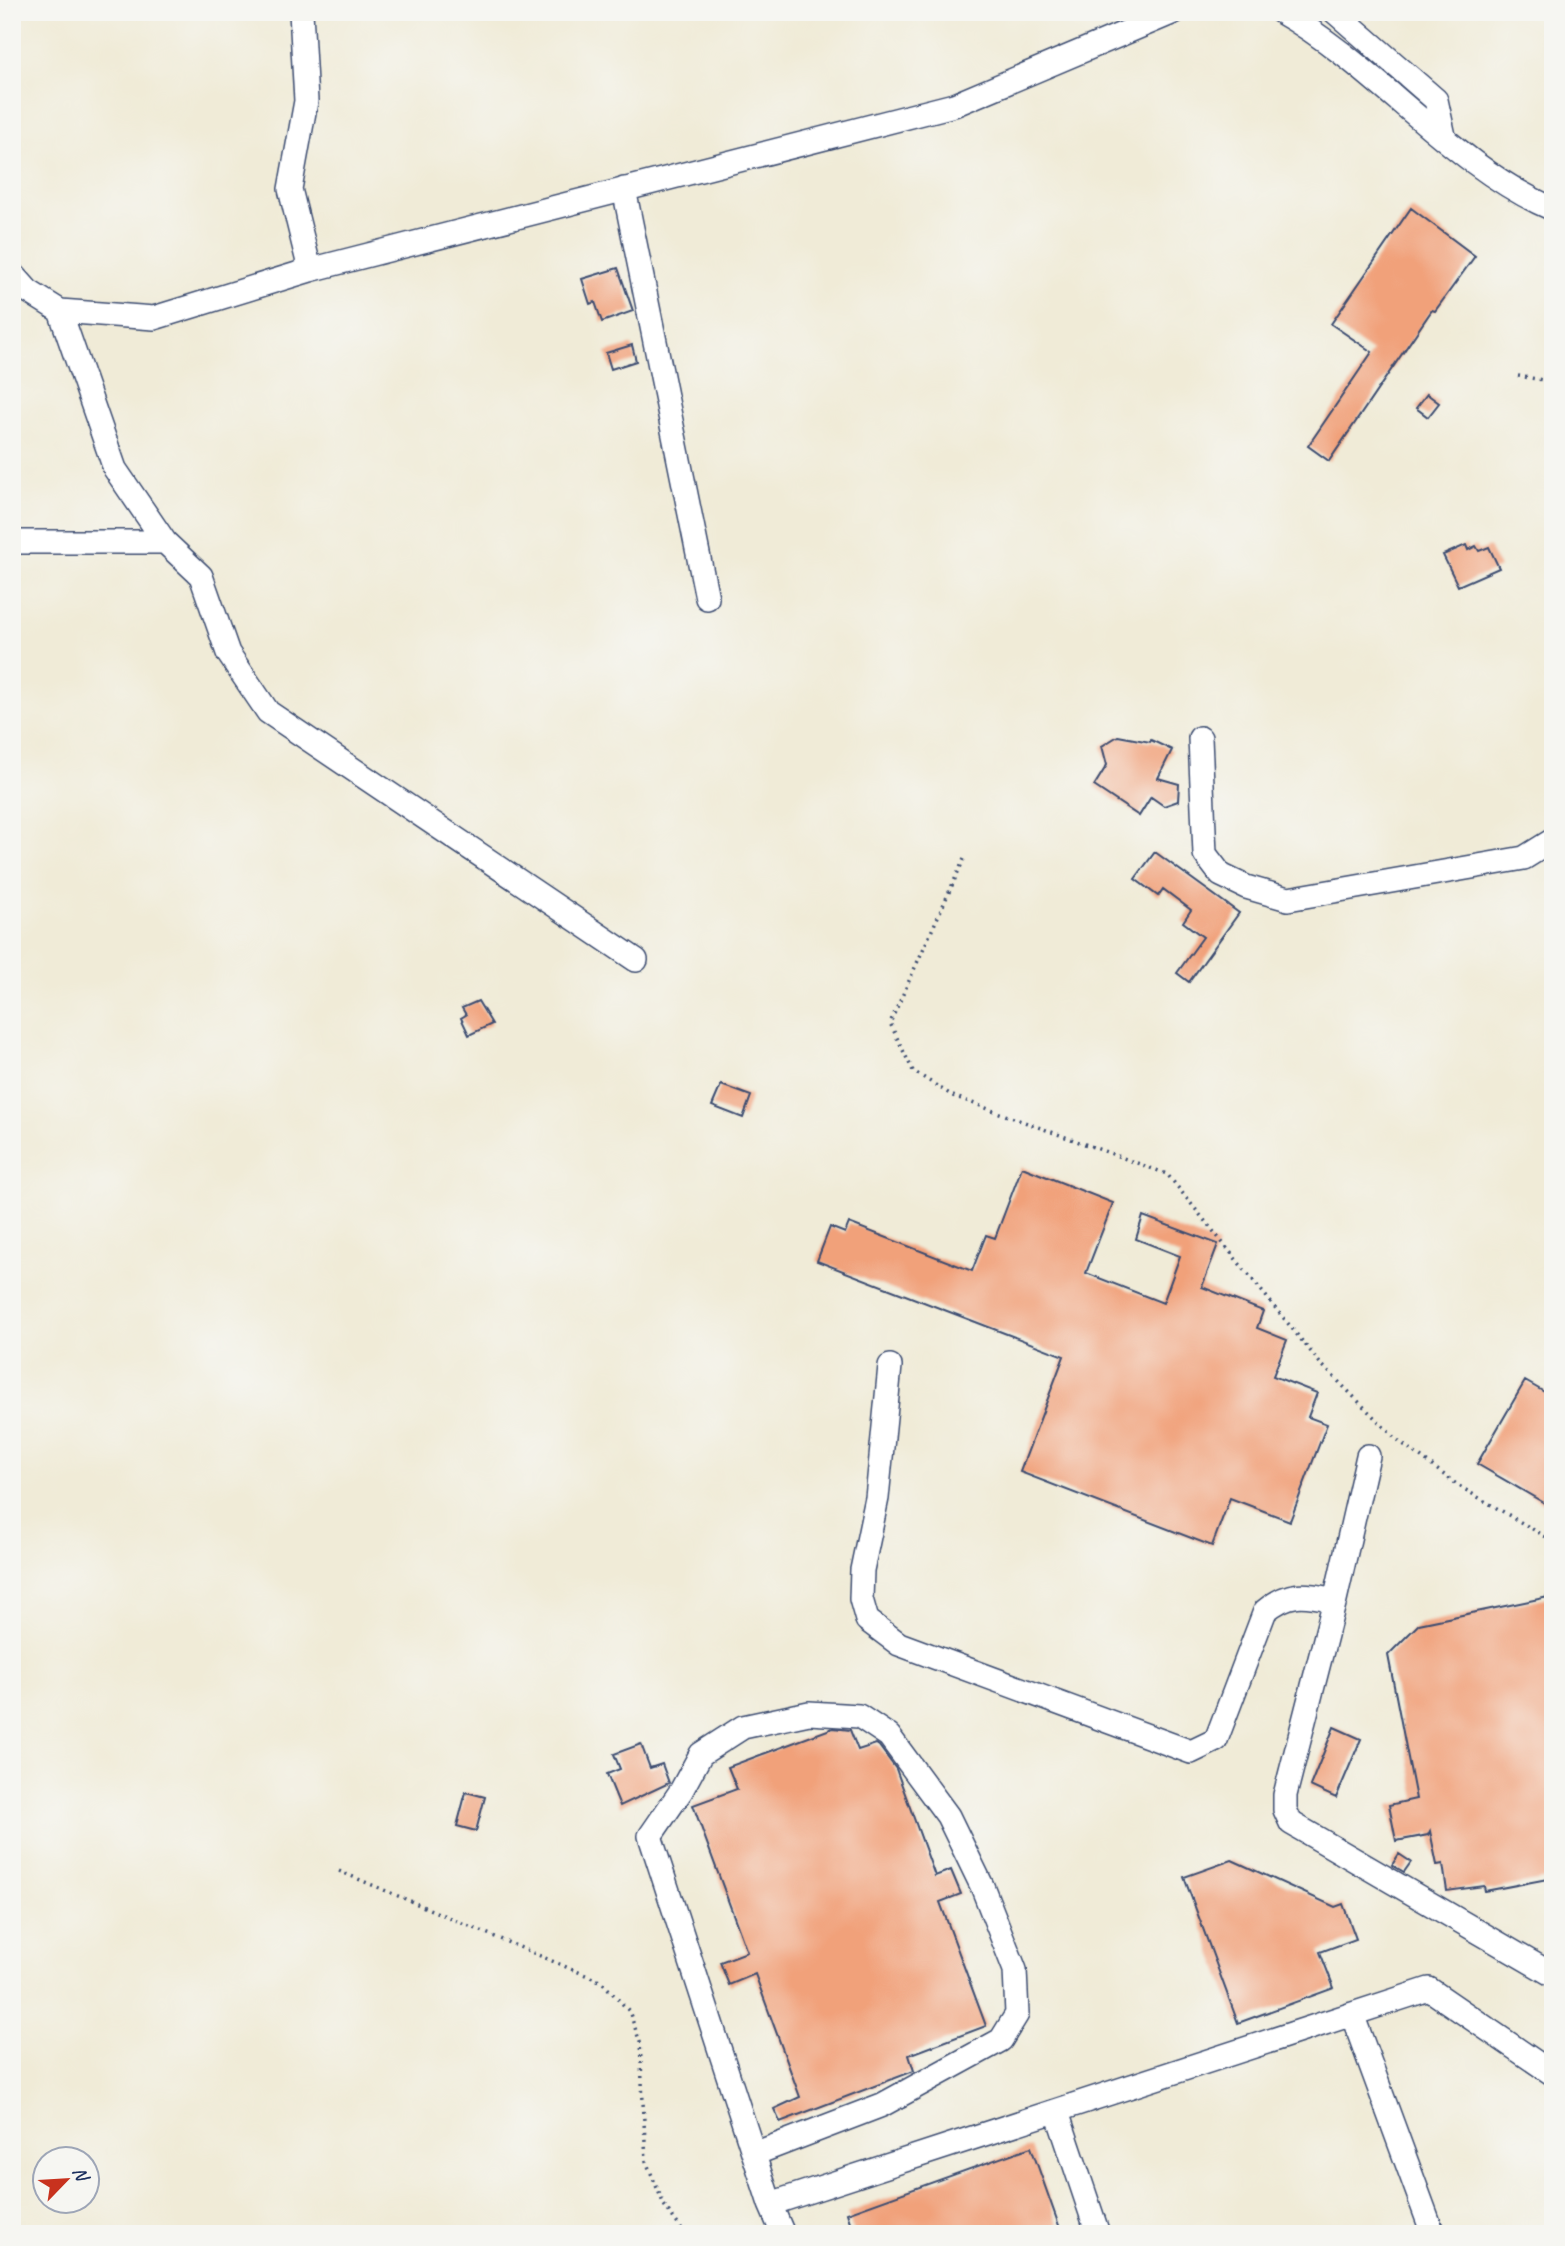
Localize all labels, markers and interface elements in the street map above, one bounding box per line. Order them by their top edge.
north arrow [32,2144,102,2214]
text: N [67,2163,95,2187]

